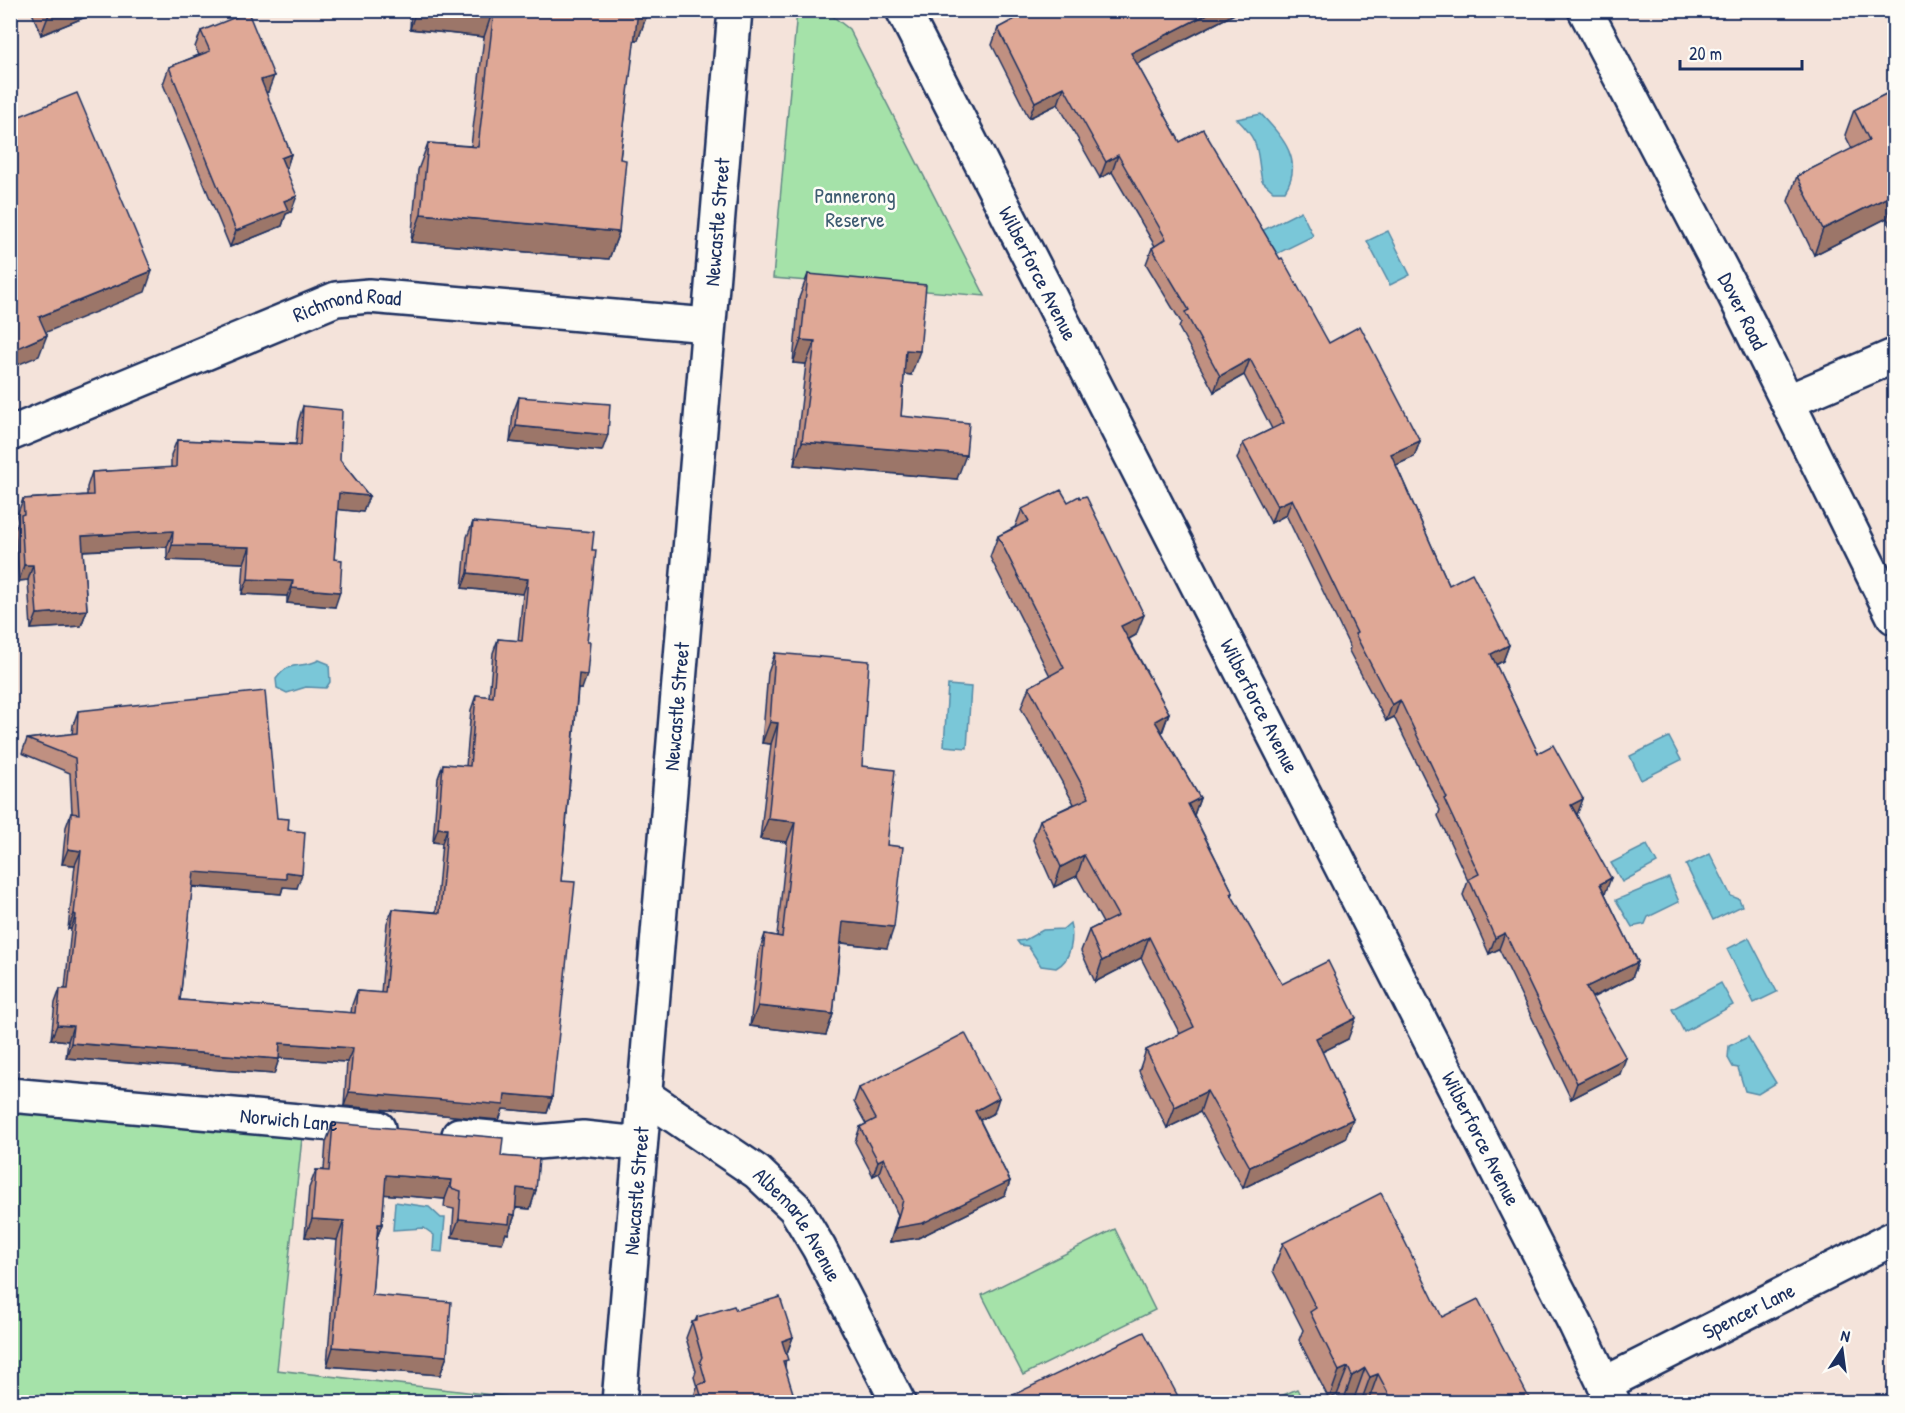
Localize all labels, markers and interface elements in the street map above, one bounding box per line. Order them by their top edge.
scale bar [1680,33,1802,71]
text: 20 m [1689,41,1722,66]
street label: Newcastle Street [697,156,737,287]
park label: Pannerong Reserve [814,181,896,234]
street label: Wilberforce Avenue [992,201,1085,345]
street label: Dover Road [1711,268,1774,355]
street label: Richmond Road [288,281,403,329]
street label: Wilberforce Avenue [1213,634,1306,778]
street label: Newcastle Street [657,640,696,772]
street label: Wilberforce Avenue [1435,1066,1528,1211]
street label: Norwich Lane [239,1101,339,1138]
street label: Newcastle Street [616,1125,656,1256]
street label: Albemarle Avenue [747,1161,849,1286]
street label: Spencer Lane [1697,1275,1800,1346]
north arrow [1812,1320,1872,1380]
text: N [1839,1324,1852,1347]

